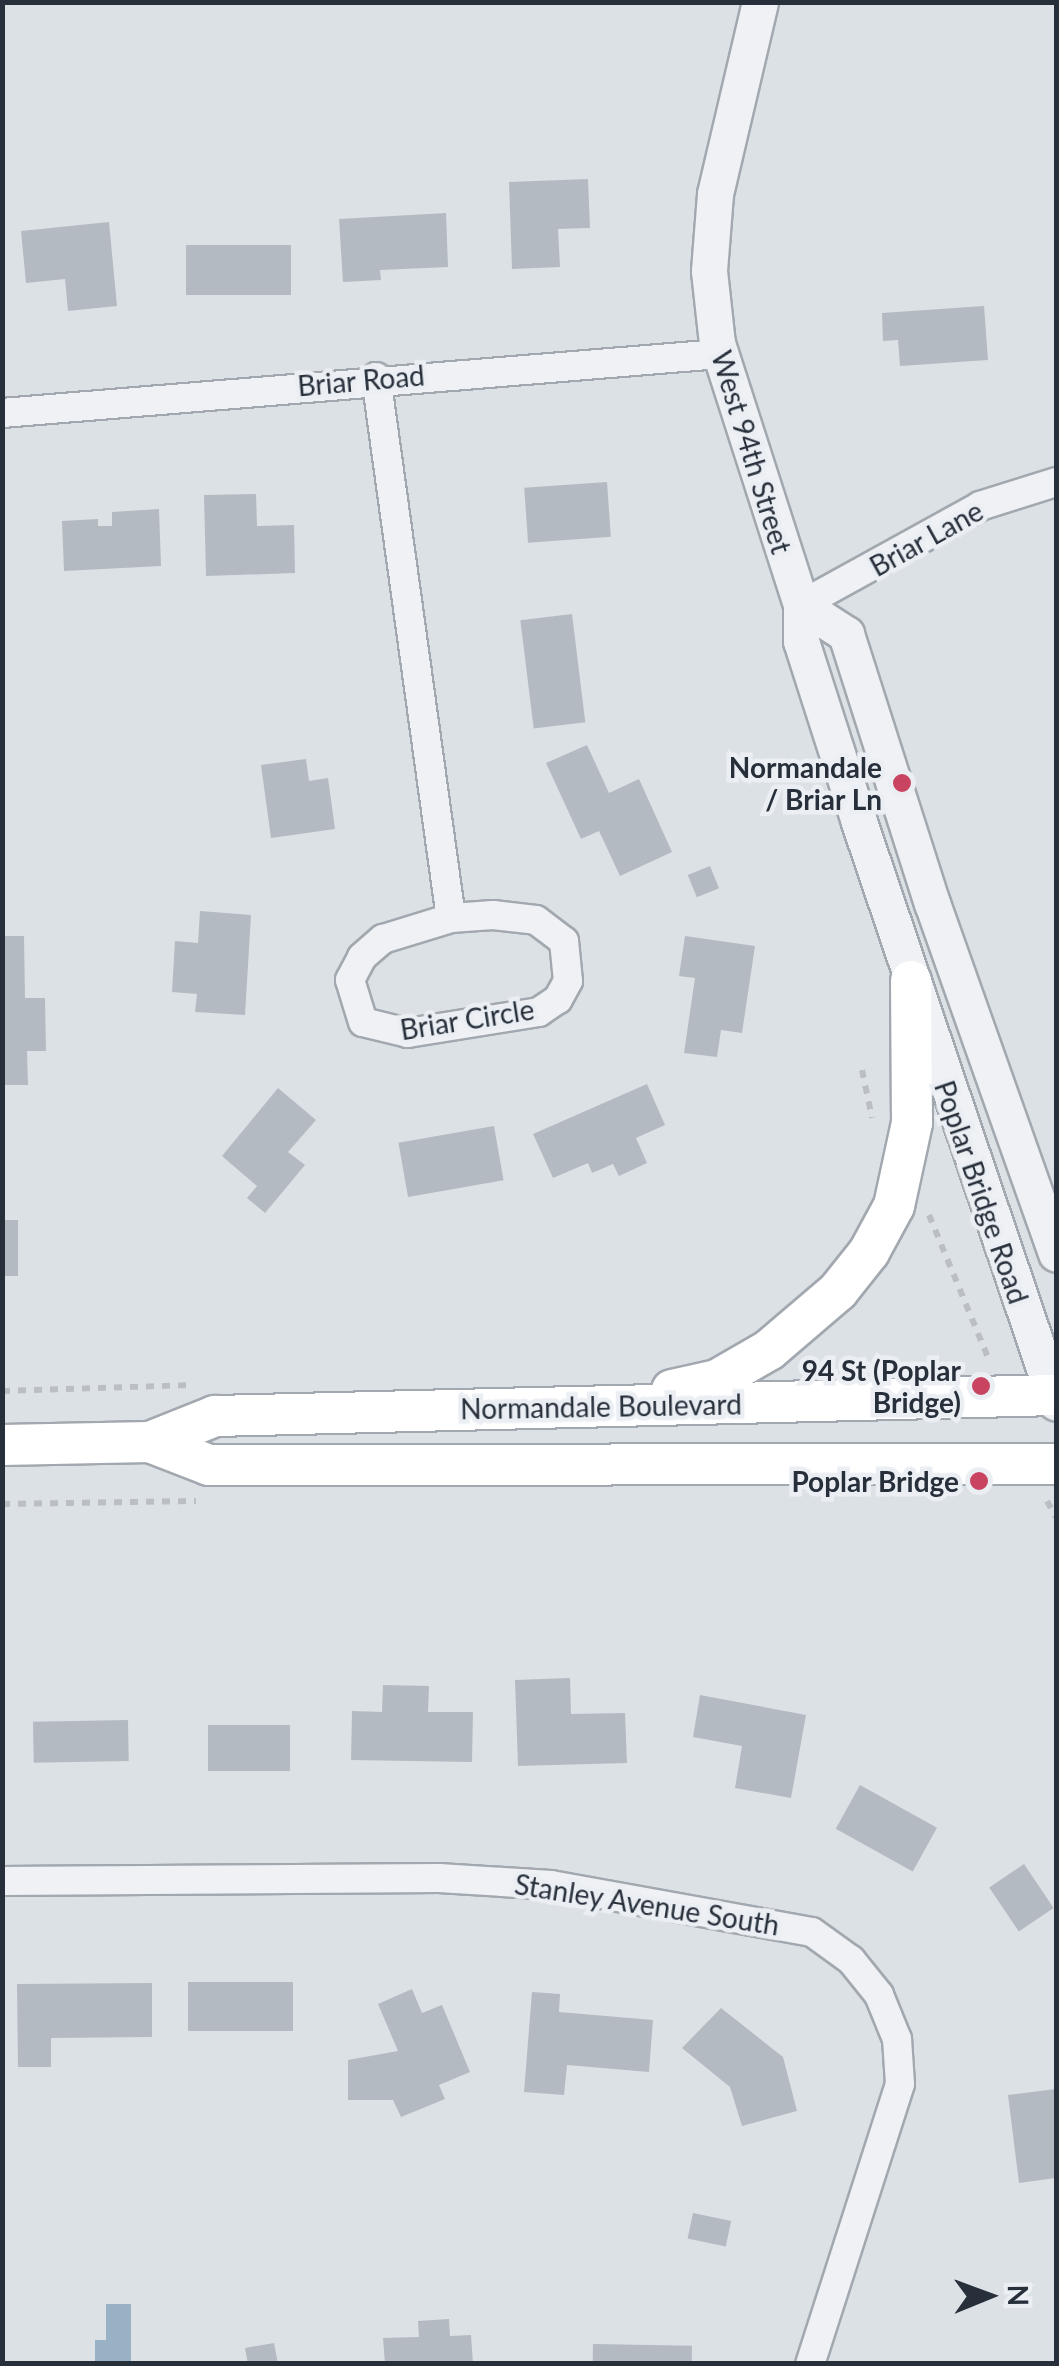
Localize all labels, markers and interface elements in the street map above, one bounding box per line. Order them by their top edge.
street label: West 94th Street [705,346,799,558]
street label: Briar Road [296,358,426,402]
street label: Briar Lane [863,493,989,583]
place label: Normandale / Briar Ln [729,750,882,816]
marker: Normandale / Briar Ln [891,772,913,794]
street label: Briar Circle [397,992,537,1046]
street label: Poplar Bridge Road [928,1076,1036,1308]
place label: 94 St (Poplar Bridge) [802,1353,961,1419]
marker: 94 St (Poplar Bridge) [970,1375,992,1397]
street label: Normandale Boulevard [460,1387,742,1425]
place label: Poplar Bridge [791,1464,959,1498]
marker: Poplar Bridge [968,1470,990,1492]
street label: Stanley Avenue South [512,1866,782,1942]
north arrow [939,2246,1039,2346]
text: N [1002,2284,1036,2307]

